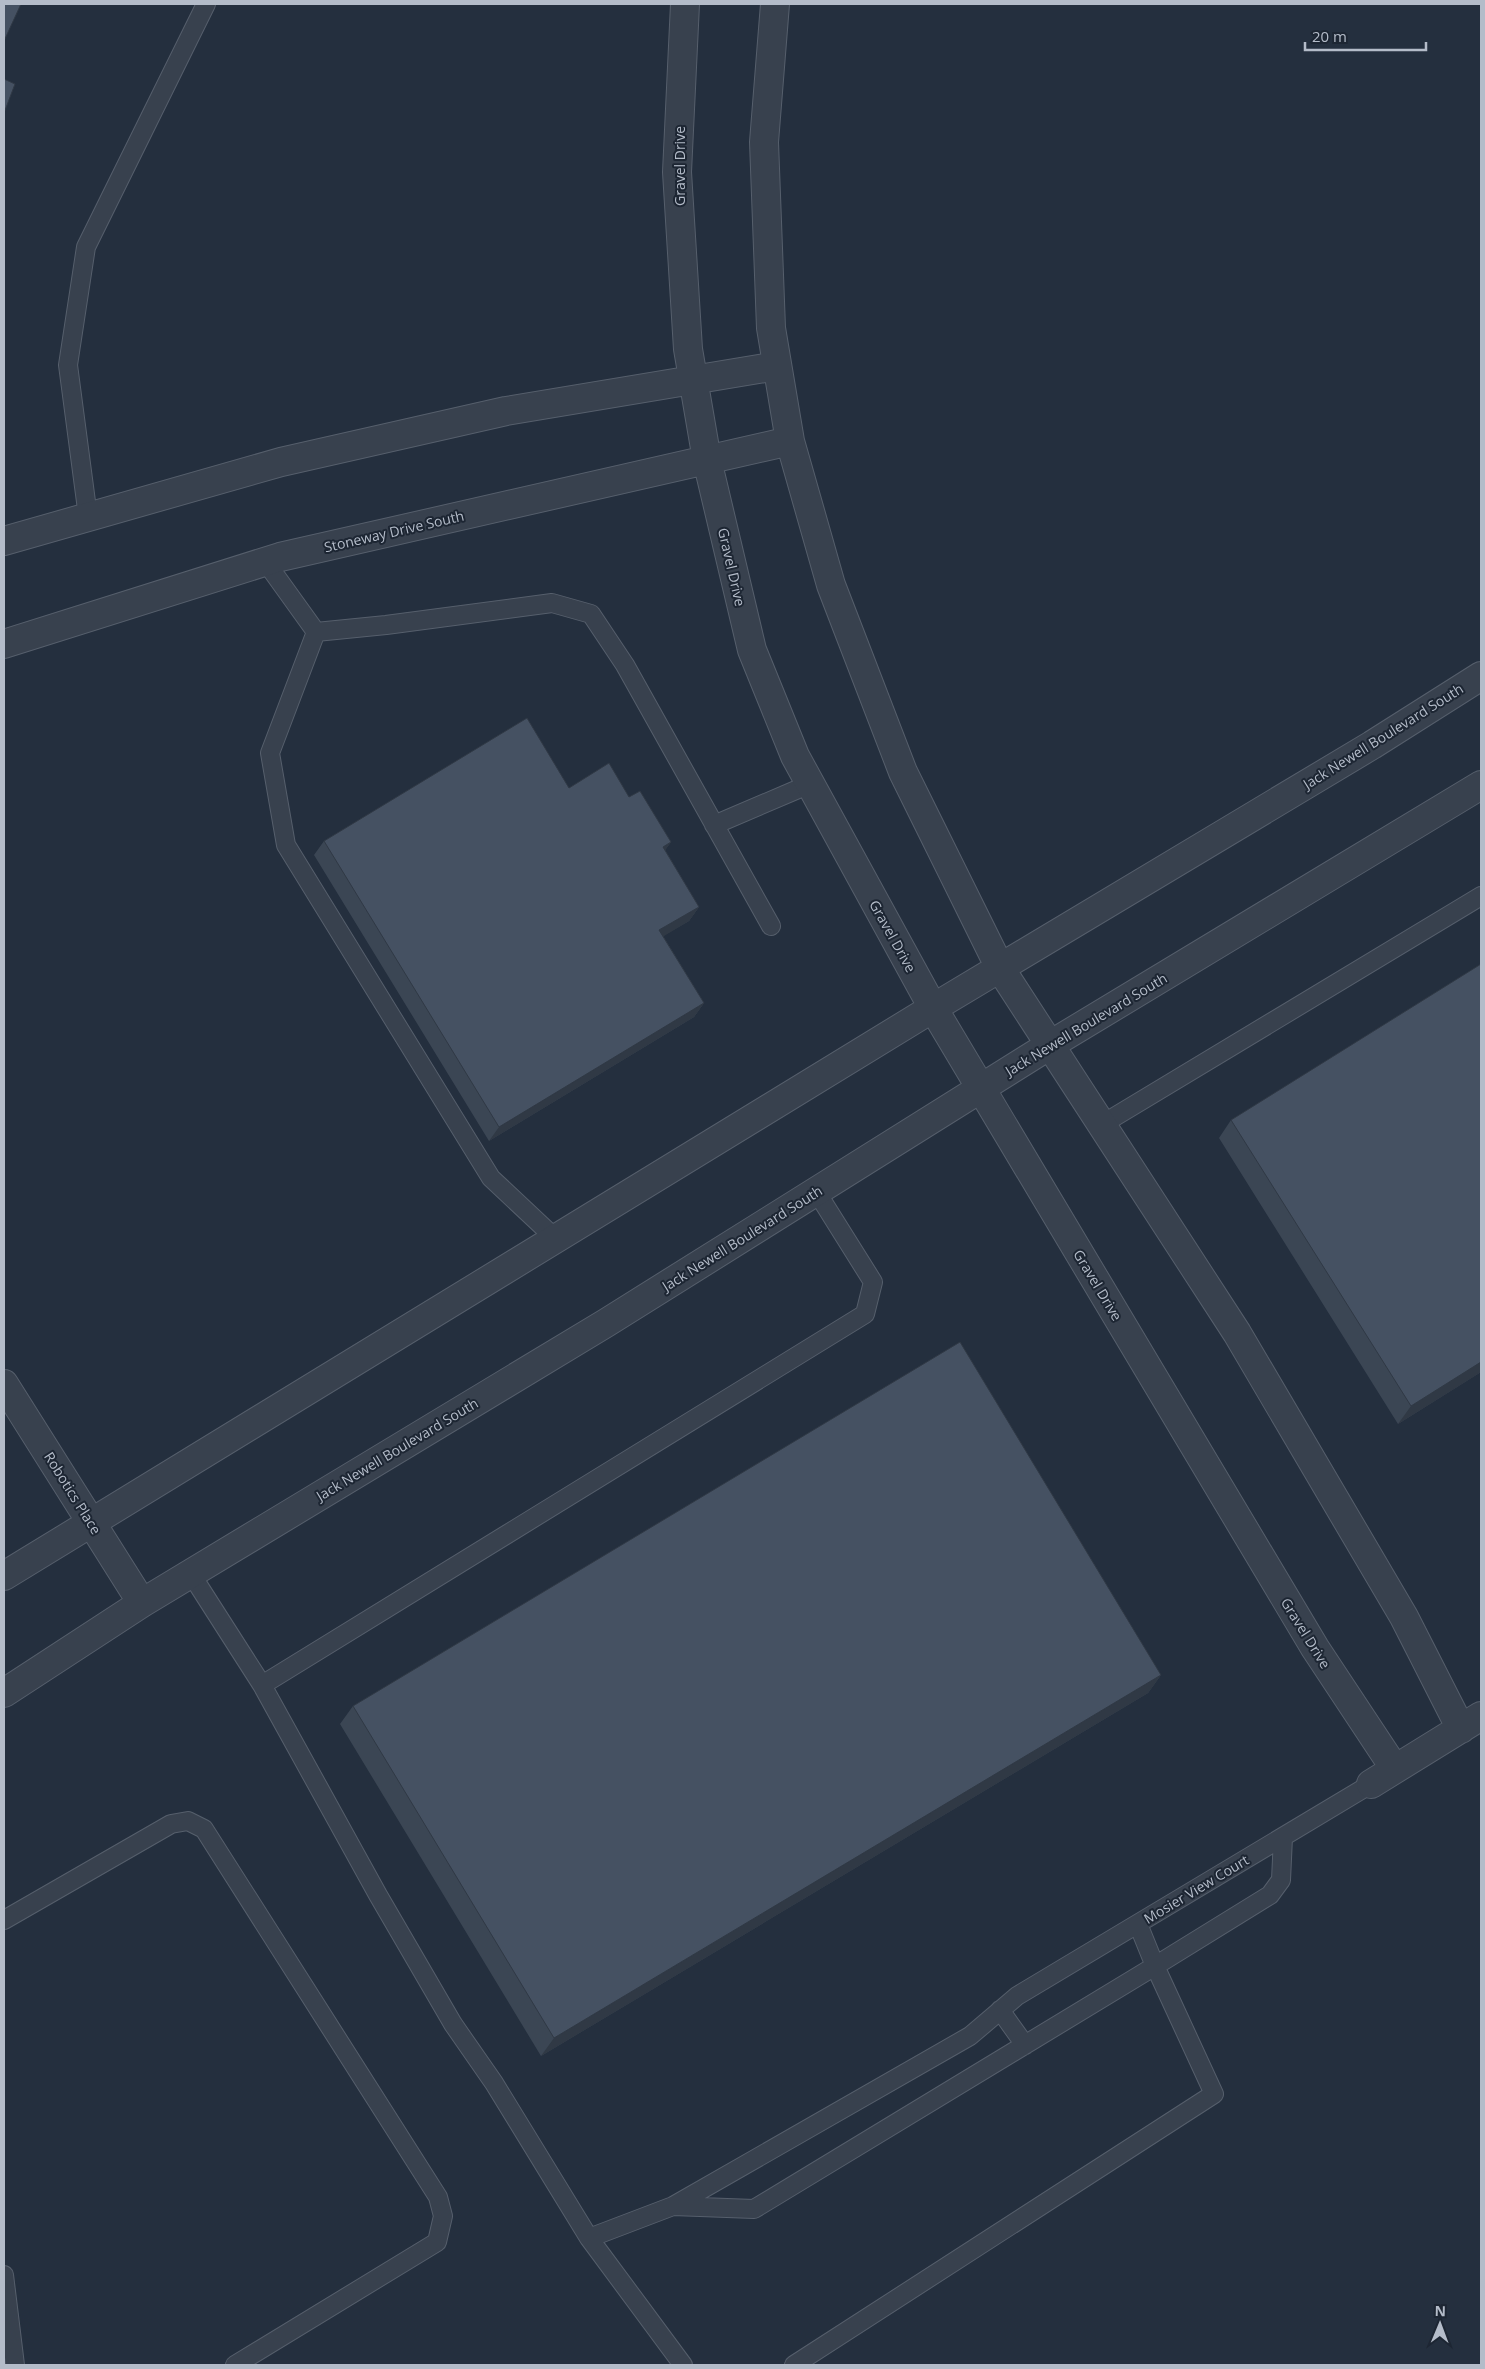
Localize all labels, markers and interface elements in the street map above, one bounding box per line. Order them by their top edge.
scale bar [1305,20,1426,52]
text: 20 m [1312,26,1347,46]
street label: Gravel Drive [670,126,689,206]
street label: Stoneway Drive South [322,506,466,556]
street label: Gravel Drive [714,526,750,608]
street label: Jack Newell Boulevard South [1298,679,1467,794]
street label: Gravel Drive [865,896,921,976]
street label: Jack Newell Boulevard South [1000,968,1170,1081]
street label: Jack Newell Boulevard South [657,1181,826,1296]
street label: Gravel Drive [1069,1246,1127,1324]
street label: Jack Newell Boulevard South [311,1393,481,1506]
street label: Robotics Place [40,1448,106,1538]
street label: Gravel Drive [1277,1594,1335,1672]
street label: Mosier View Court [1140,1850,1252,1928]
north arrow [1415,2299,1465,2349]
text: N [1434,2301,1446,2320]

